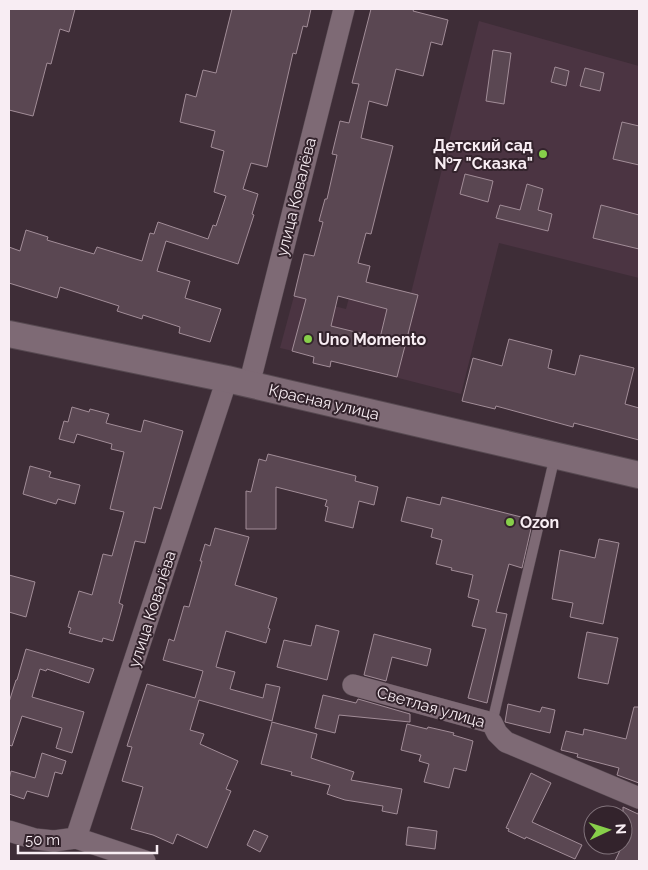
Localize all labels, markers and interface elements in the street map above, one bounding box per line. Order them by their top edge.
street label: улица Ковалёва [272,136,320,258]
place label: Детский сад №7 "Сказка" [433,136,533,173]
marker: Детский сад №7 "Сказка" [537,148,549,160]
place label: Uno Momento [318,330,427,349]
marker: Uno Momento [302,333,314,345]
street label: Красная улица [267,380,381,424]
place label: Ozon [520,513,559,532]
marker: Ozon [504,516,516,528]
street label: улица Ковалёва [124,548,180,670]
street label: Светлая улица [375,682,487,732]
north arrow [583,805,633,855]
scale bar [18,822,156,854]
text: N [613,823,629,835]
text: 50 m [25,831,60,849]

